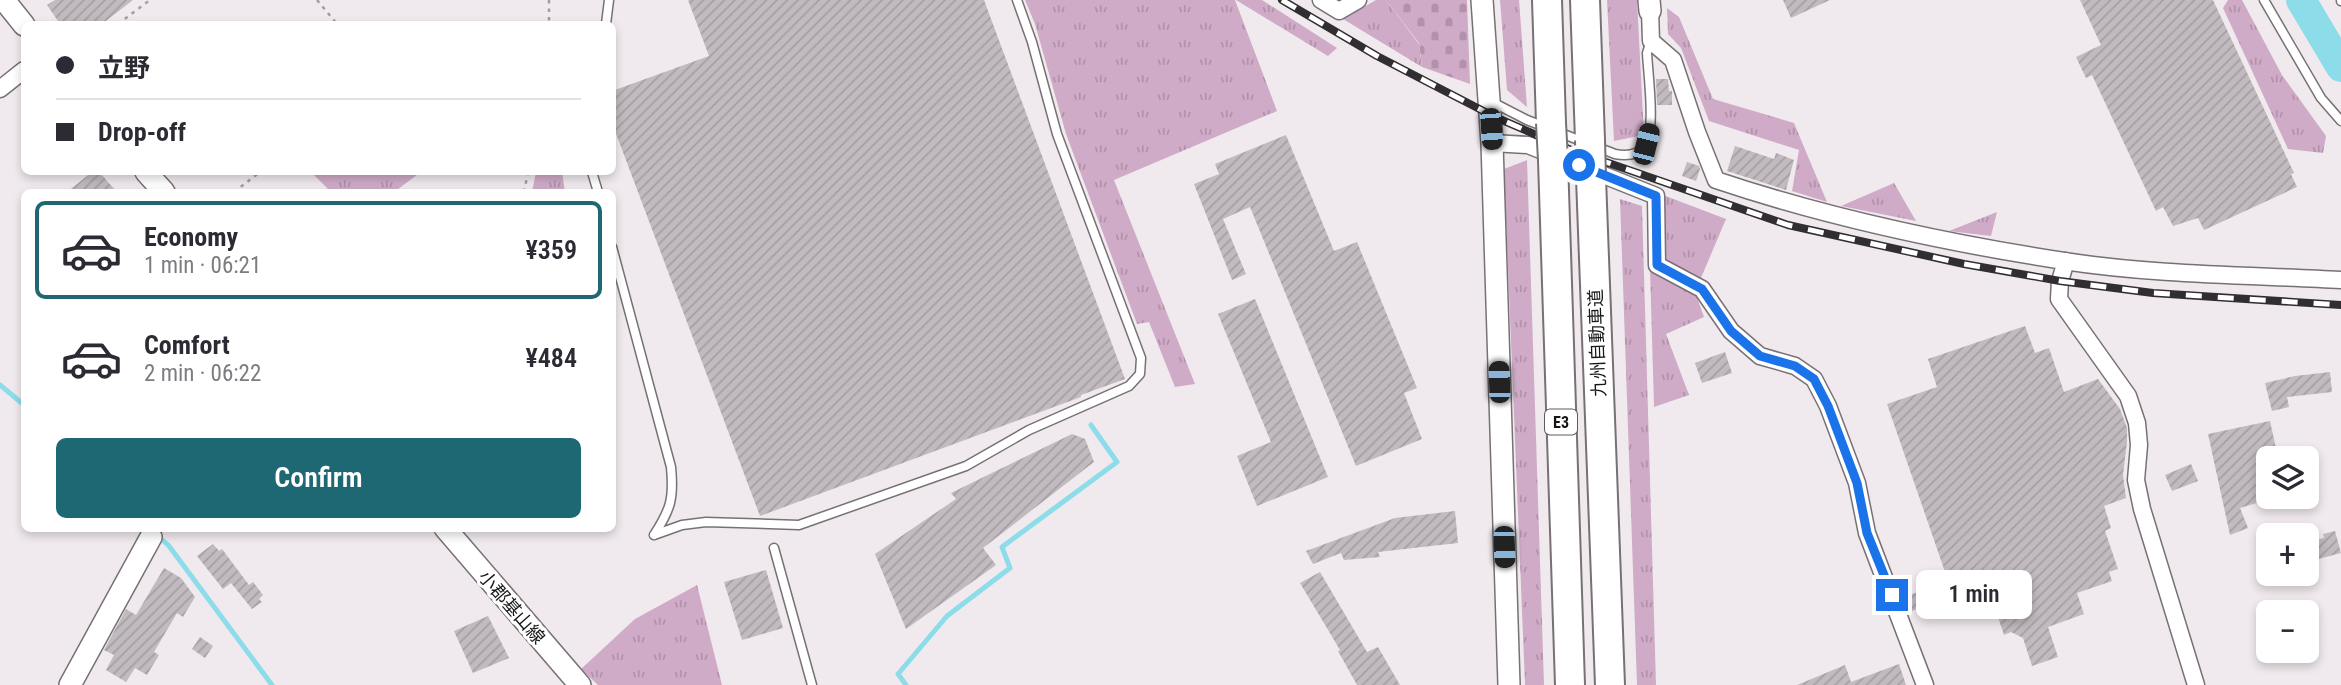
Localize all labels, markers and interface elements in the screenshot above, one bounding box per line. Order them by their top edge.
text: 立野 [98,53,150,83]
car [1480,107,1503,151]
text: Drop-off [98,117,186,147]
car [1631,121,1662,167]
route start [1563,149,1595,181]
icon: car [60,219,123,282]
text: Economy [144,222,238,252]
text: ¥359 [525,235,577,265]
text: 1 min · 06:21 [144,252,261,279]
street label: 九州自動車道 [1585,289,1609,397]
icon: car [60,327,123,390]
text: Comfort [144,330,230,360]
text: ¥484 [525,343,577,373]
text: 2 min · 06:22 [144,360,261,387]
car [1488,361,1511,403]
road number: E3 [1545,410,1577,434]
button: Confirm [56,438,581,518]
map controls [2256,446,2319,663]
button: layers [2256,446,2319,509]
button: + [2256,523,2319,586]
car [1493,526,1516,568]
street label: 小郡基山線 [475,566,549,648]
callout: 1 min [1916,570,2032,620]
route end [1876,579,1908,611]
text: 1 min [1949,581,1999,608]
button: − [2256,600,2319,663]

